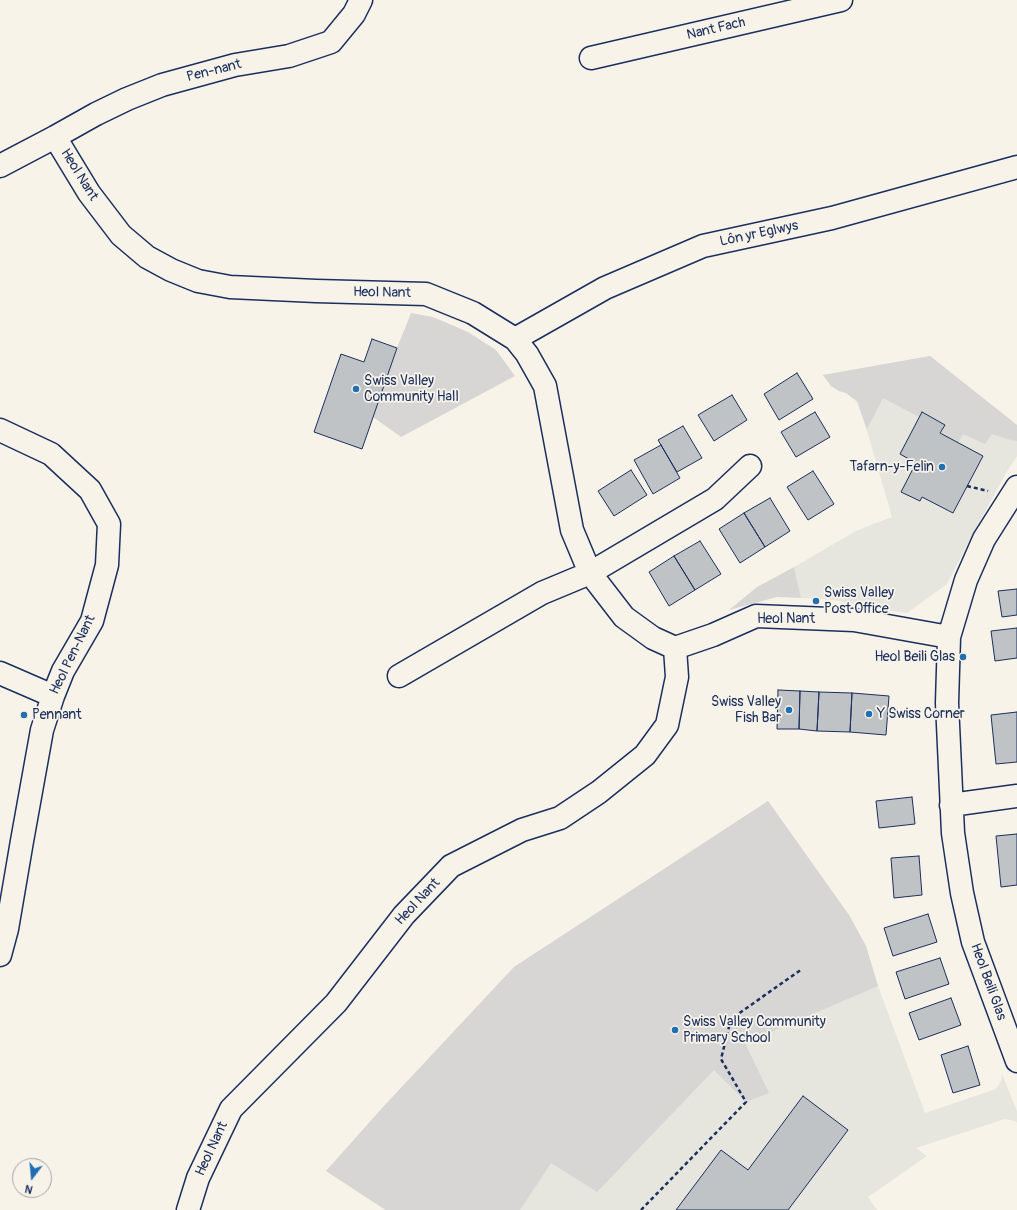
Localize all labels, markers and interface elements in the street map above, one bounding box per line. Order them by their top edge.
street label: Nant Fach [685,14,747,44]
street label: Pen-nant [185,56,243,86]
street label: Heol Nant [56,146,102,204]
street label: Lôn yr Eglwys [718,217,800,251]
street label: Heol Nant [353,284,411,302]
place label: Swiss Valley Community Hall [364,373,459,406]
marker: Swiss Valley Community Hall [351,384,361,394]
place label: Tafarn-y-Felin [850,459,934,475]
marker: Tafarn-y-Felin [937,462,947,472]
place label: Swiss Valley Post Office [824,585,894,618]
marker: Swiss Valley Post Office [811,596,821,606]
street label: Heol Nant [757,611,815,627]
street label: Heol Pen-Nant [47,613,99,697]
place label: Heol Beili Glas [874,649,955,665]
marker: Heol Beili Glas [958,652,968,662]
place label: Swiss Valley Fish Bar [711,694,781,726]
marker: Swiss Valley Fish Bar [784,705,794,715]
place label: Y Swiss Corner [877,706,965,722]
place label: Pennant [32,707,82,723]
marker: Y Swiss Corner [864,709,874,719]
marker: Pennant [19,710,29,720]
street label: Heol Nant [392,875,444,929]
street label: Heol Beili Glas [966,941,1010,1023]
place label: Swiss Valley Community Primary School [683,1014,826,1046]
marker: Swiss Valley Community Primary School [670,1025,680,1035]
street label: Heol Nant [192,1119,232,1179]
north arrow [12,1158,52,1198]
text: N [23,1182,34,1196]

